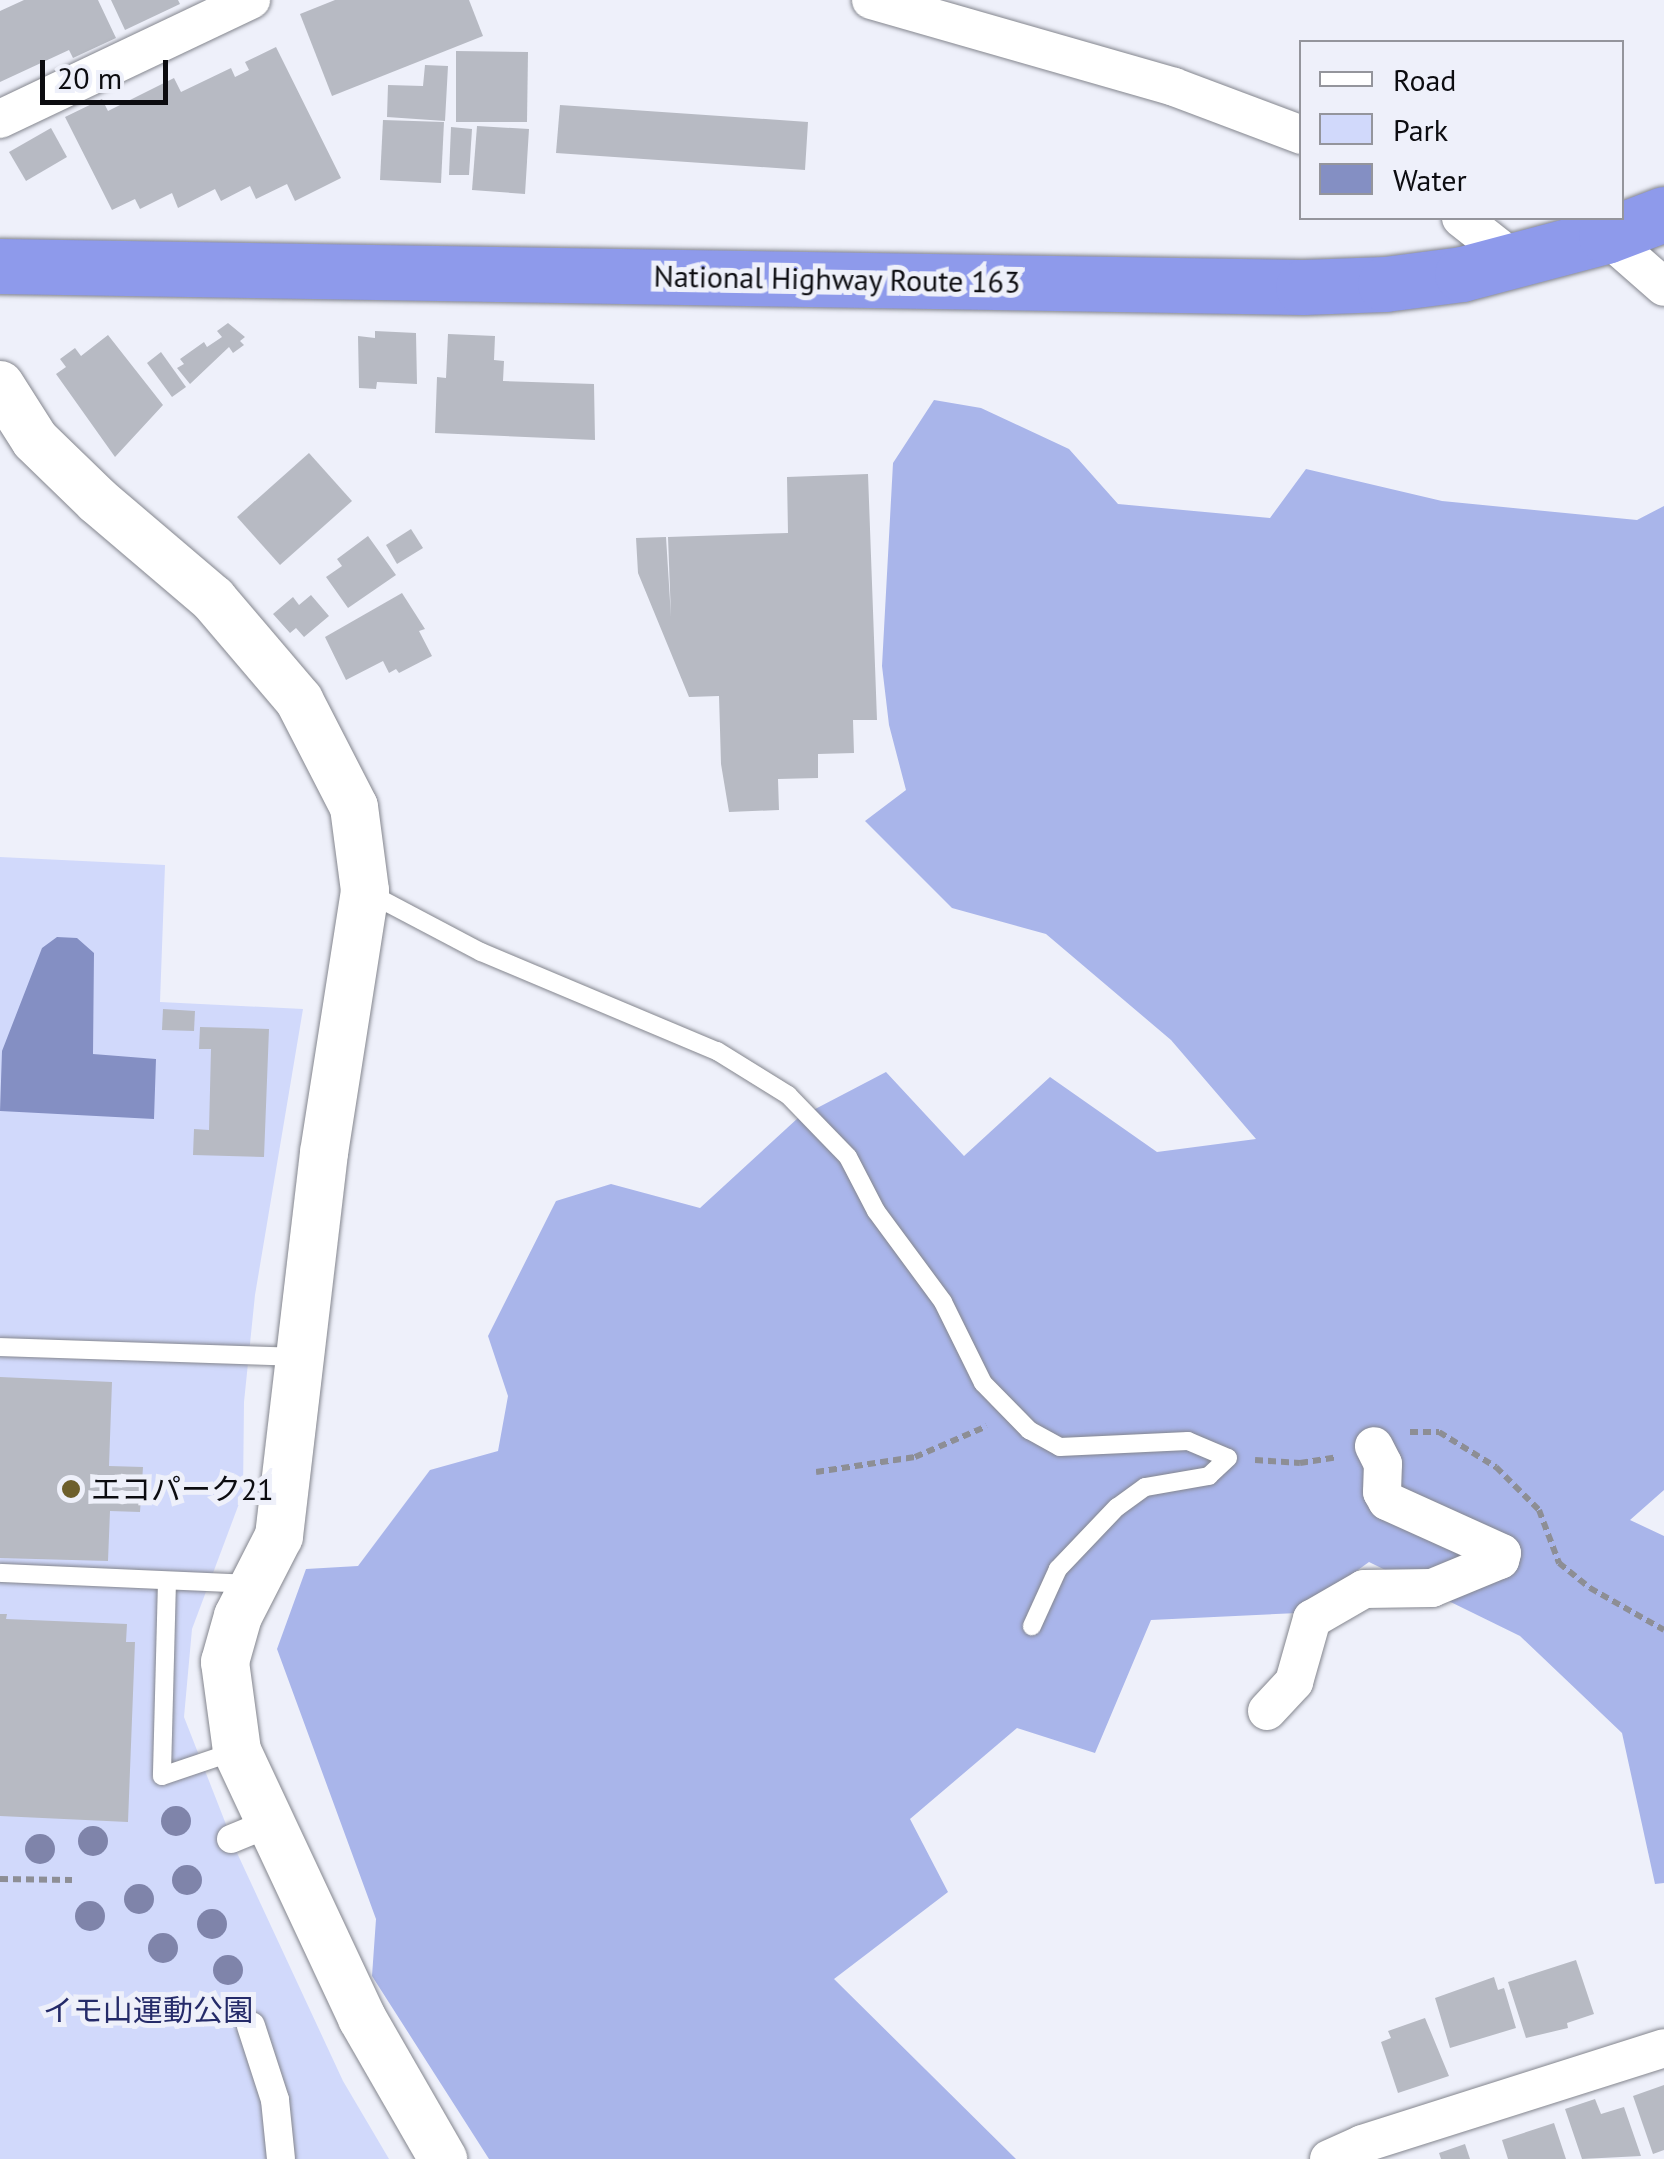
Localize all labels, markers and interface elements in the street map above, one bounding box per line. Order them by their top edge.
scale bar [45,40,172,102]
legend [1299,40,1624,220]
text: 20 m [57,58,122,97]
text: Road [1393,60,1457,99]
text: Park [1393,110,1448,149]
text: Water [1393,160,1467,199]
street label: National Highway Route 163 [653,258,1021,300]
place label: エコパーク21 [91,1471,274,1507]
marker: エコパーク21 [60,1478,82,1500]
park label: イモ山運動公園 [43,1992,253,2028]

